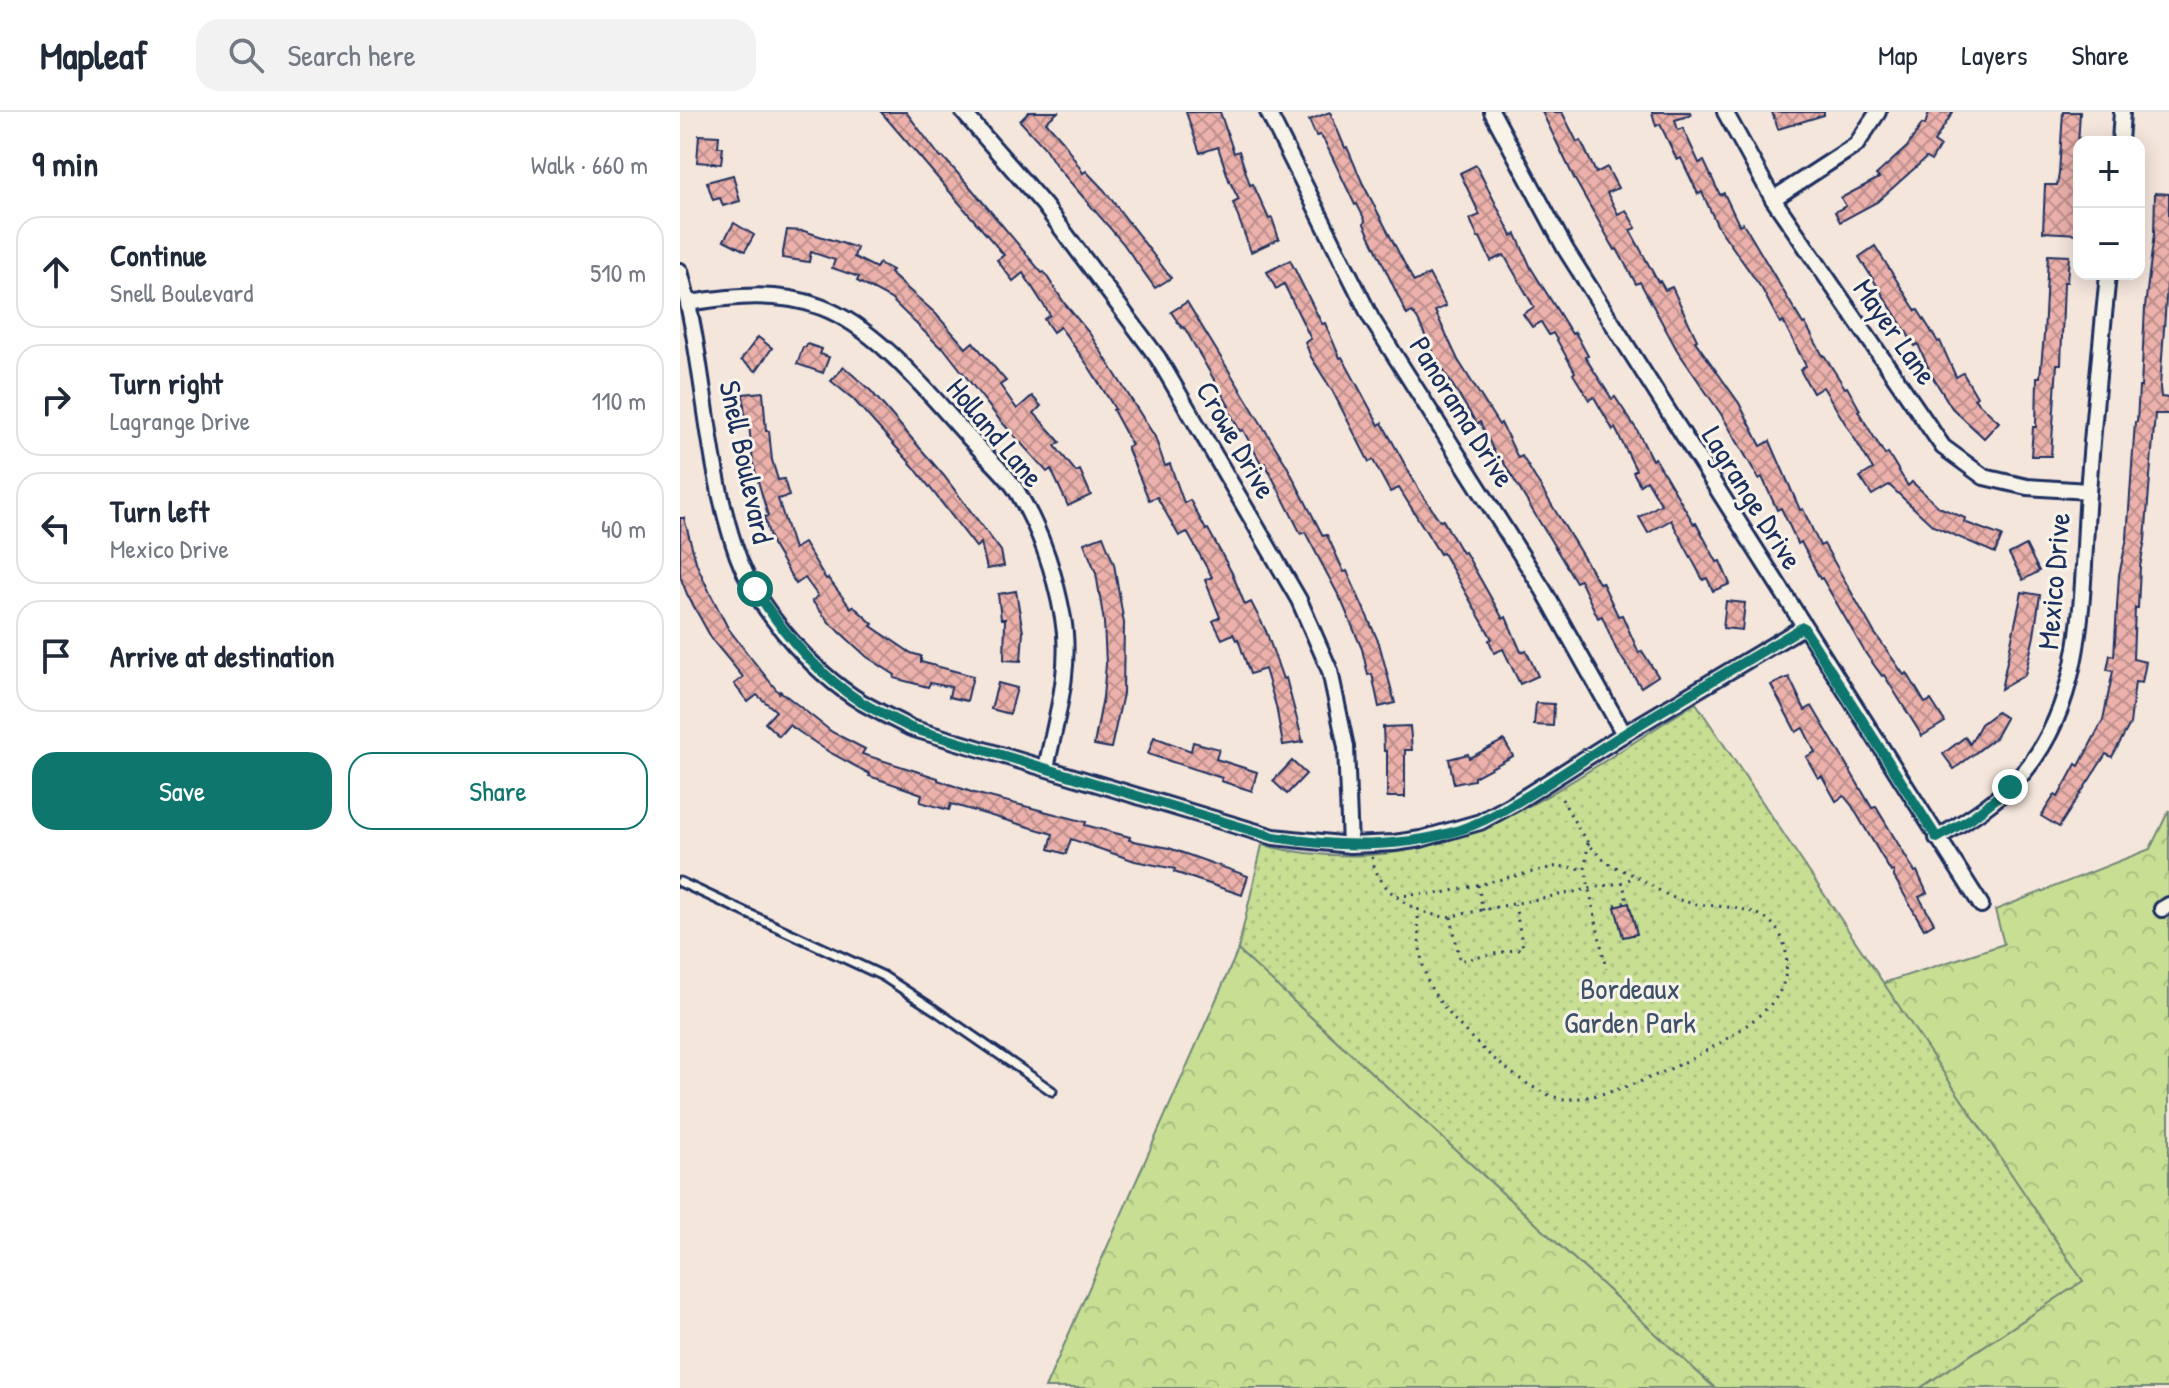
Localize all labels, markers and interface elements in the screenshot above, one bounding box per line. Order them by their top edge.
search box [196,19,756,91]
text: Mapleaf [40,29,148,81]
icon: search [224,33,268,77]
text: Search here [288,35,416,75]
text: Map [1878,36,1918,74]
text: Layers [1962,36,2027,74]
text: Share [2071,36,2129,74]
map controls [2073,136,2145,280]
button: + [2073,136,2145,208]
text: 9 min [32,141,98,187]
text: Walk · 660 m [531,147,648,182]
button: − [2073,208,2145,280]
text: Continue [110,235,207,275]
icon: ahead [34,250,78,294]
text: 510 m [590,255,646,290]
street label: Mayer Lane [1845,270,1947,393]
text: Snell Boulevard [110,275,253,310]
street label: Panorama Drive [1401,329,1525,494]
text: Turn right [110,363,223,403]
street label: Holland Lane [938,369,1053,496]
street label: Crowe Drive [1187,374,1287,506]
street label: Snell Boulevard [710,377,784,547]
icon: right [34,378,78,422]
text: 110 m [592,383,646,418]
text: Lagrange Drive [110,403,250,438]
street label: Lagrange Drive [1693,418,1813,577]
text: Turn left [110,491,209,531]
icon: left [34,506,78,550]
text: 40 m [601,511,646,546]
street label: Mexico Drive [2027,511,2079,651]
text: Mexico Drive [110,531,229,566]
route start [737,571,773,607]
icon: arrive [34,634,78,678]
text: Arrive at destination [110,636,335,676]
button: Save [32,752,332,830]
button: Share [348,752,648,830]
route end [1992,769,2028,805]
park label: Bordeaux Garden Park [1564,968,1696,1042]

